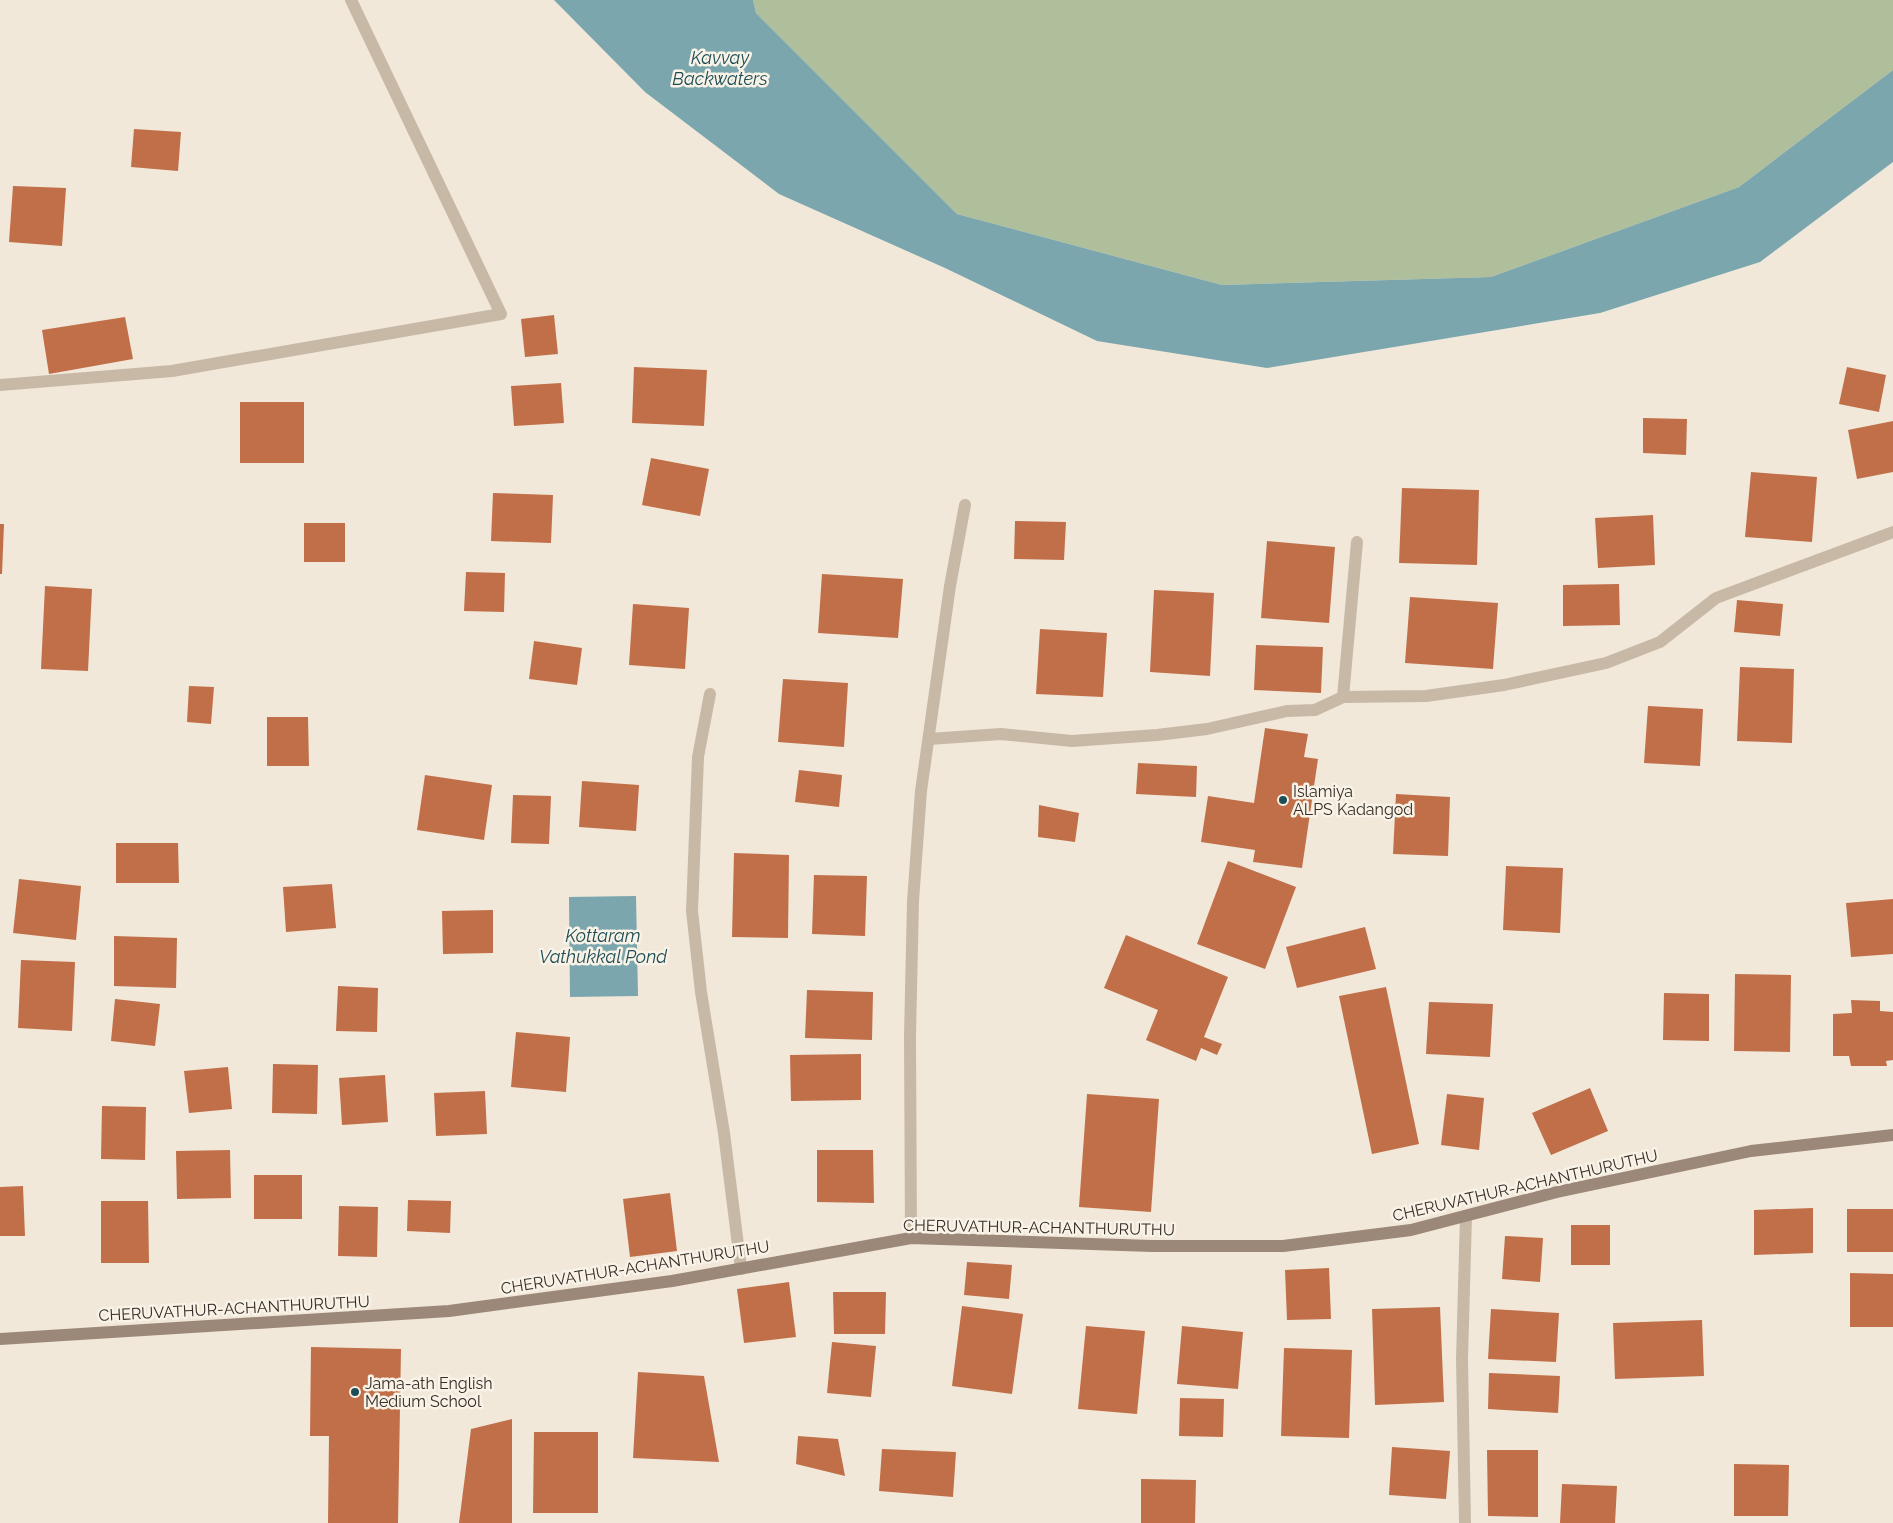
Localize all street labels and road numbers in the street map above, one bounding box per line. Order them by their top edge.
street label: CHERUVATHUR-ACHANTHURUTHU [1391,1146,1660,1225]
street label: CHERUVATHUR-ACHANTHURUTHU [903,1216,1175,1239]
street label: CHERUVATHUR-ACHANTHURUTHU [499,1237,771,1298]
street label: CHERUVATHUR-ACHANTHURUTHU [98,1292,370,1325]

